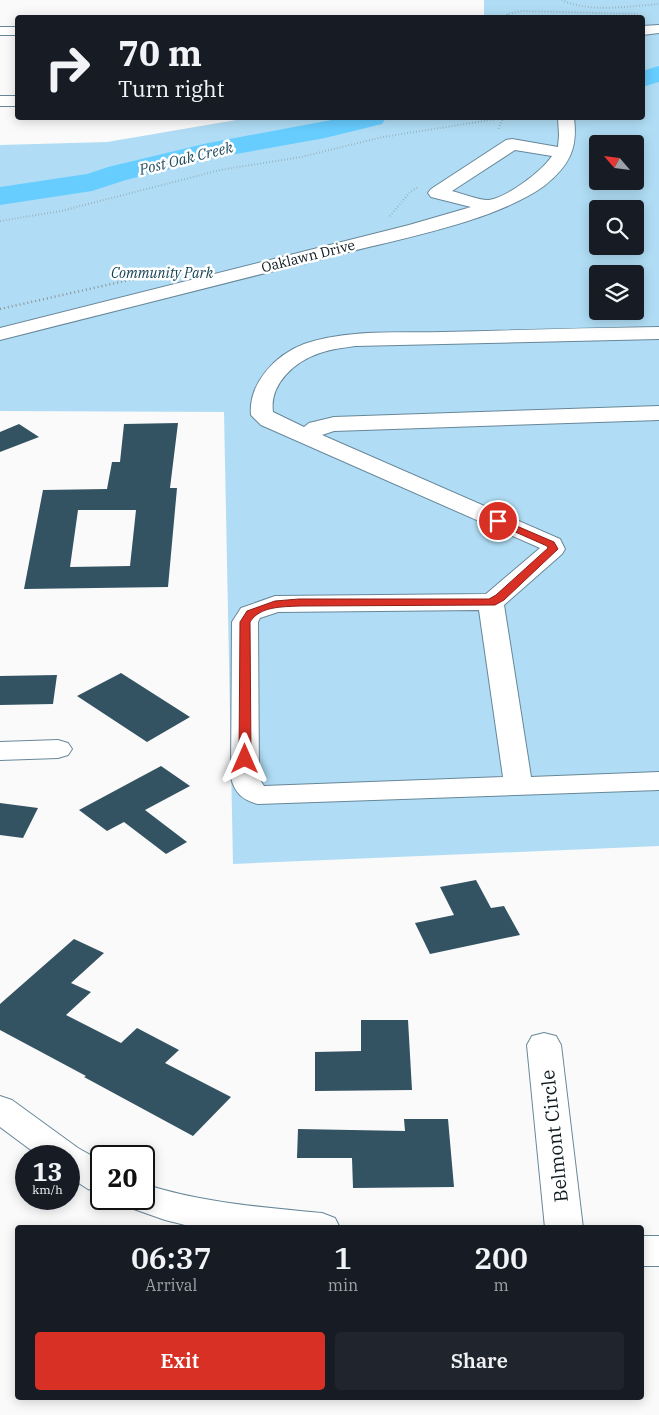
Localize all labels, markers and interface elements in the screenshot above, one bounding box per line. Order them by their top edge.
text: 70 m [118,30,202,76]
icon: right [35,35,100,100]
text: Turn right [118,74,225,103]
north arrow [589,135,644,190]
map controls [589,135,644,320]
water label: Post Oak Creek [136,137,235,179]
button: search [589,200,644,255]
street label: Oaklawn Drive [259,236,357,276]
park label: Community Park [111,264,214,282]
button: layers [589,265,644,320]
pin [477,500,519,542]
icon: arrive [484,507,512,535]
position arrow [218,732,270,784]
street label: Belmont Circle [535,1069,573,1203]
speed limit sign: 20 [90,1145,155,1210]
text: 13 [32,1155,63,1188]
text: km/h [32,1182,63,1197]
text: 06:37 [131,1238,212,1277]
text: 1 [334,1238,352,1277]
text: 200 [474,1238,528,1277]
text: Arrival [145,1275,197,1295]
text: min [328,1275,358,1295]
text: m [493,1275,509,1295]
button: Exit [35,1332,325,1390]
button: Share [335,1332,624,1390]

